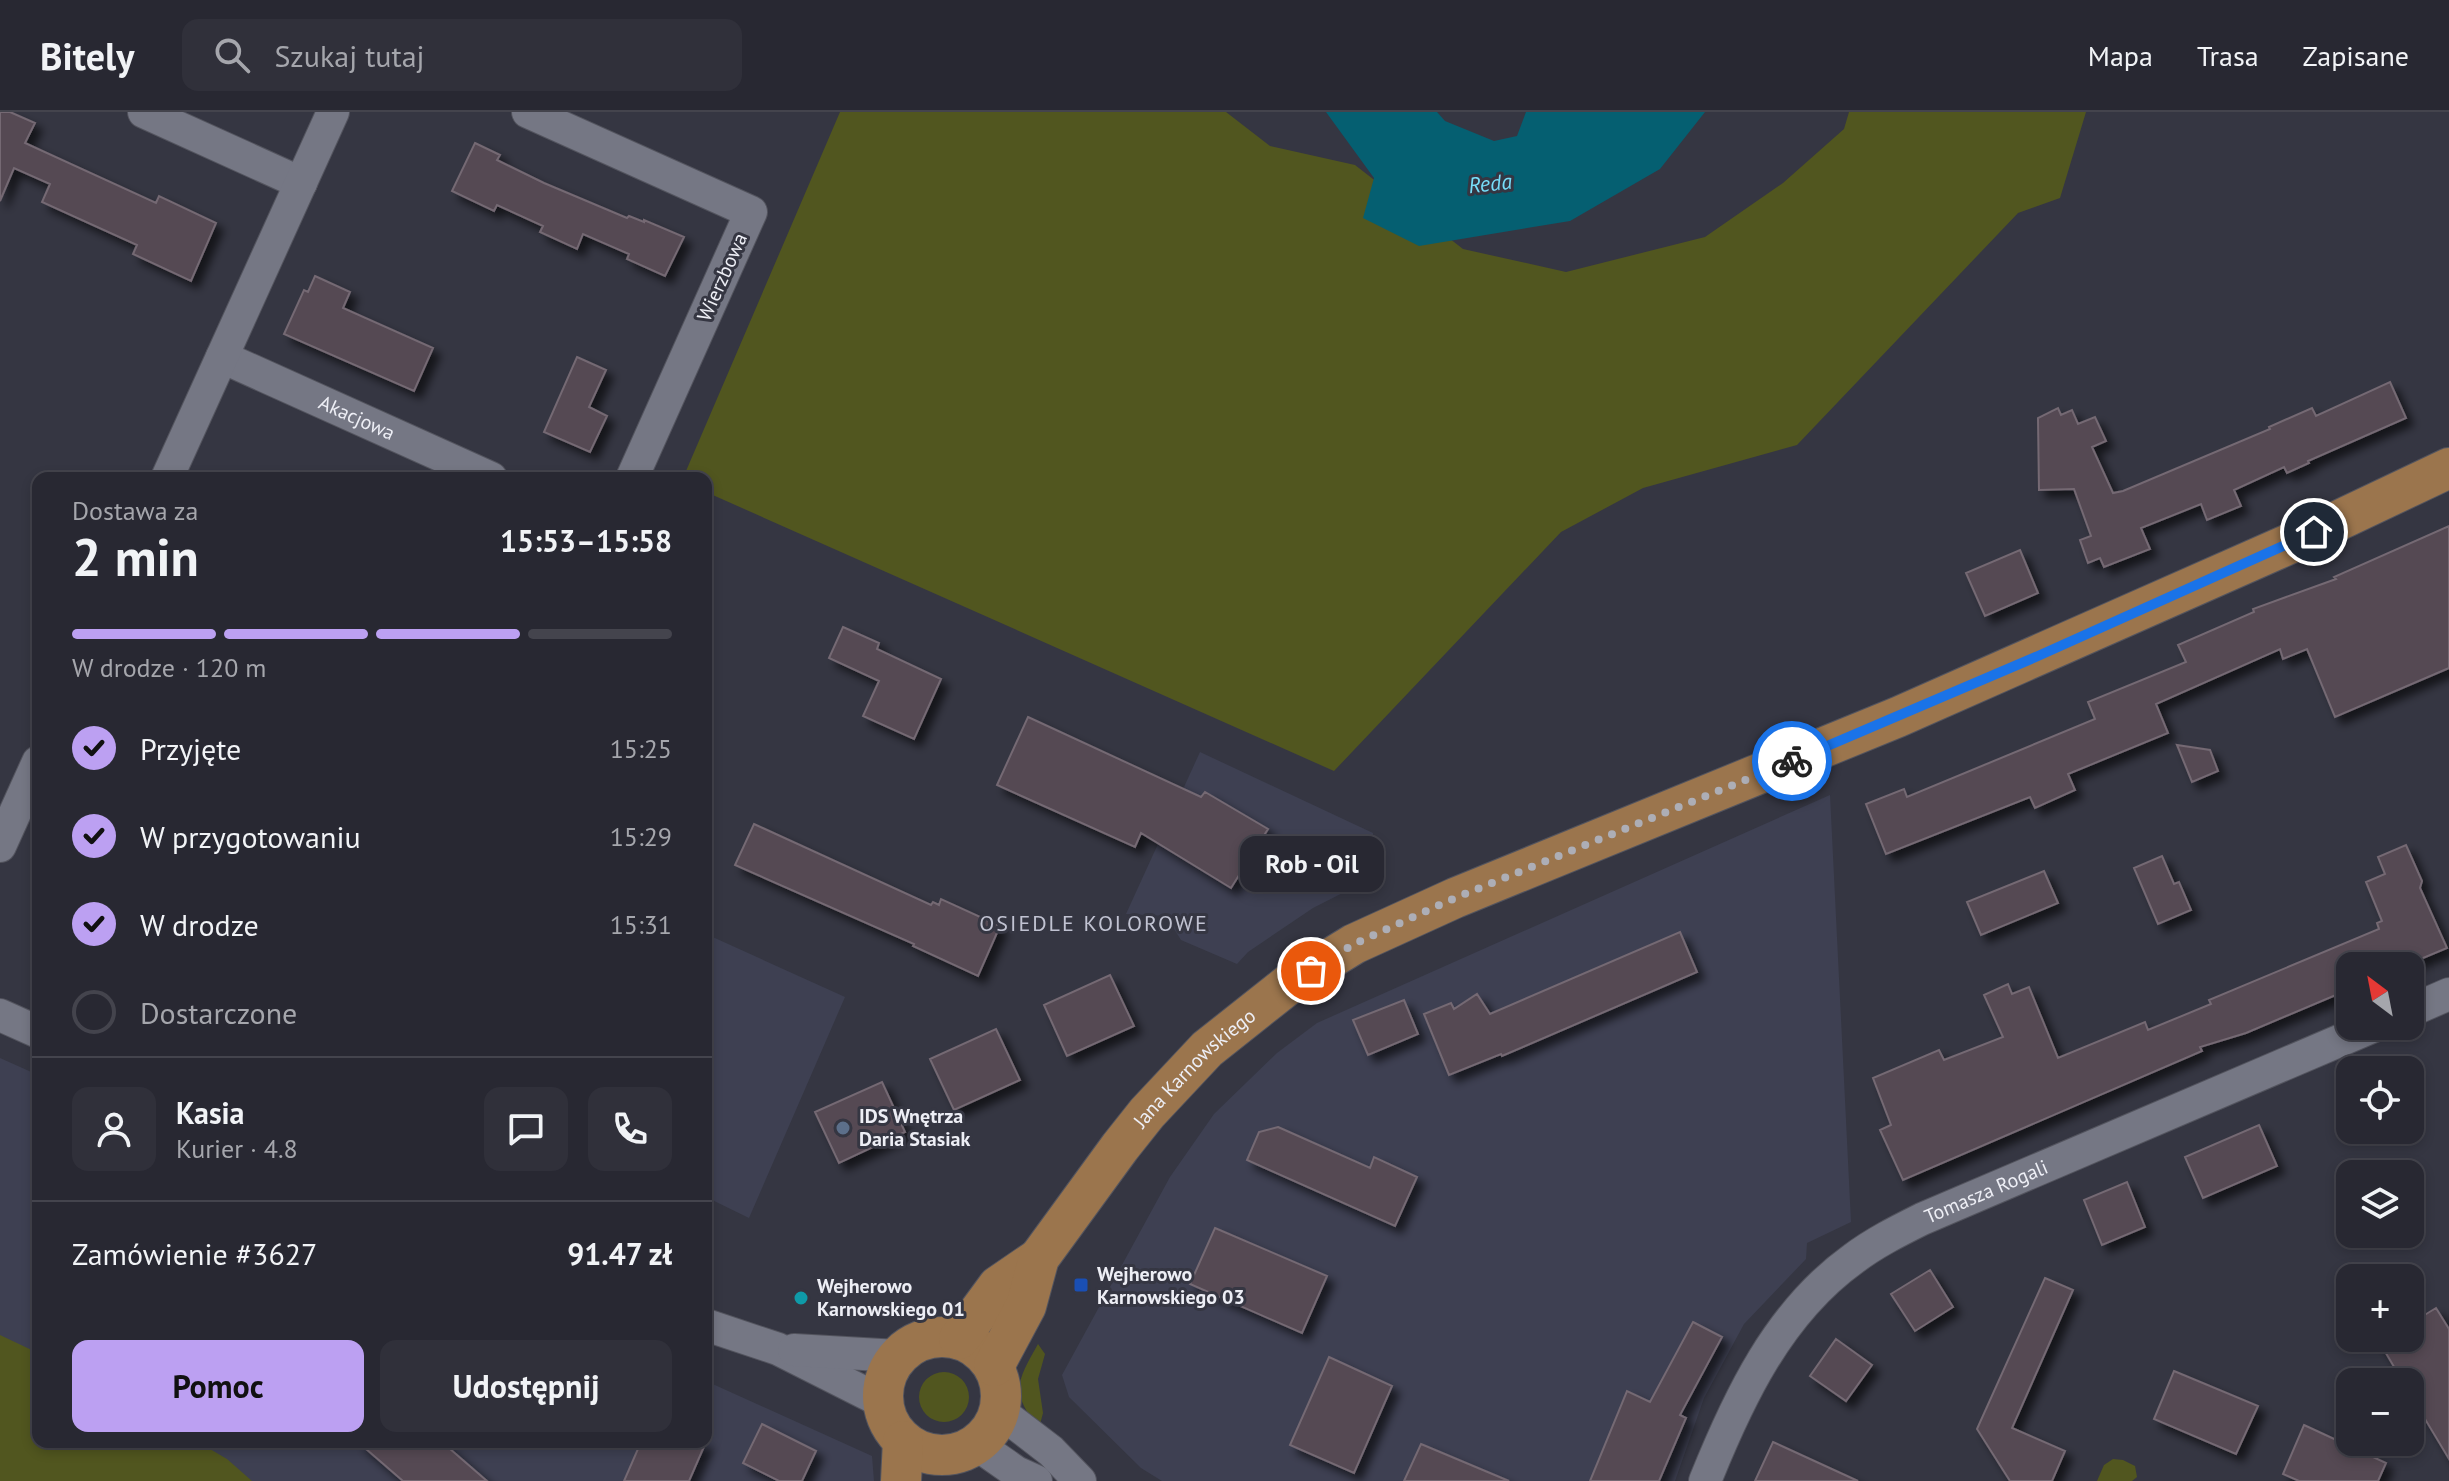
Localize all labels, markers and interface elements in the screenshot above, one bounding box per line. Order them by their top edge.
search box [182,19,742,91]
text: Bitely [40,31,134,80]
icon: search [210,33,254,77]
text: Szukaj tutaj [274,36,425,75]
text: Mapa [2088,37,2153,74]
text: Trasa [2197,37,2259,74]
text: Zapisane [2303,37,2409,74]
water label: Reda [1467,167,1513,199]
street label: Wierzbowa [691,229,753,325]
street label: Akacjowa [315,389,399,446]
text: Dostawa za [72,494,198,527]
pin [2280,498,2348,566]
icon: home [2292,510,2336,554]
text: 15:53–15:58 [500,521,672,560]
text: 2 min [72,523,199,590]
text: W drodze · 120 m [72,651,266,684]
courier [1752,721,1832,801]
icon: check [72,726,116,770]
text: Przyjęte [140,729,241,768]
text: 15:25 [610,732,672,765]
icon: bike [1770,739,1814,783]
icon: check [72,814,116,858]
text: W przygotowaniu [140,817,361,856]
text: 15:29 [610,820,672,853]
callout: Rob - Oil [1239,835,1383,891]
text: Rob - Oil [1265,847,1359,880]
icon: check [72,902,116,946]
text: W drodze [140,905,259,944]
text: 15:31 [610,908,672,941]
district label: OSIEDLE KOLOROWE [979,909,1209,937]
pin [1277,937,1345,1005]
icon: bag [1289,949,1333,993]
north arrow [2336,952,2424,1040]
map controls [2336,952,2424,1456]
text: Dostarczone [140,993,297,1032]
street label: Jana Karnowskiego [1127,1003,1261,1134]
button: locate [2336,1056,2424,1144]
button: person [72,1087,156,1171]
button: chat [484,1087,568,1171]
button: phone [588,1087,672,1171]
text: Kasia [176,1093,245,1132]
place label: IDS Wnętrza Daria Stasiak [859,1103,970,1152]
marker: IDS Wnętrza Daria Stasiak [834,1119,852,1137]
text: Kurier · 4.8 [176,1132,298,1165]
street label: Tomasza Rogali [1920,1154,2052,1229]
button: layers [2336,1160,2424,1248]
text: Zamówienie #3627 [72,1234,317,1273]
text: 91.47 zł [567,1234,672,1273]
place label: Wejherowo Karnowskiego 03 [1097,1261,1245,1310]
button: + [2336,1264,2424,1352]
place label: Wejherowo Karnowskiego 01 [817,1273,965,1322]
marker: Wejherowo Karnowskiego 03 [1072,1276,1090,1294]
marker: Wejherowo Karnowskiego 01 [792,1289,810,1307]
button: Pomoc [72,1340,364,1432]
button: Udostępnij [380,1340,672,1432]
button: − [2336,1368,2424,1456]

